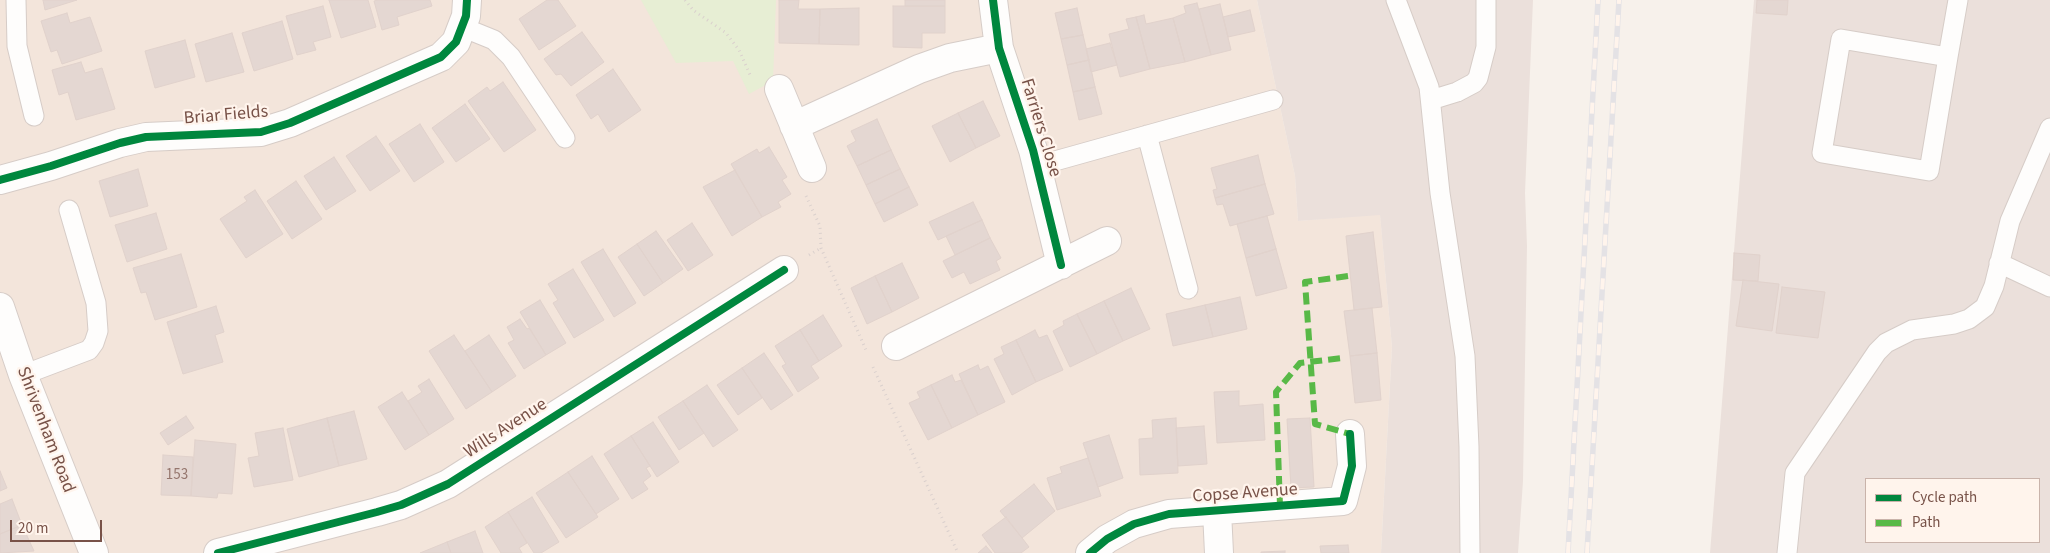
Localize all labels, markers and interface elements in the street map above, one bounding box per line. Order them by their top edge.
street label: Farriers Close [1015,76,1065,180]
street label: Briar Fields [183,102,269,130]
street label: Shrivenham Road [11,364,79,496]
street label: Wills Avenue [461,394,551,464]
house number: 153 [166,467,188,485]
legend [1865,478,2040,543]
street label: Copse Avenue [1192,480,1298,508]
text: Cycle path [1912,487,1977,508]
scale bar [12,510,105,542]
text: Path [1912,512,1940,533]
text: 20 m [18,518,48,539]

